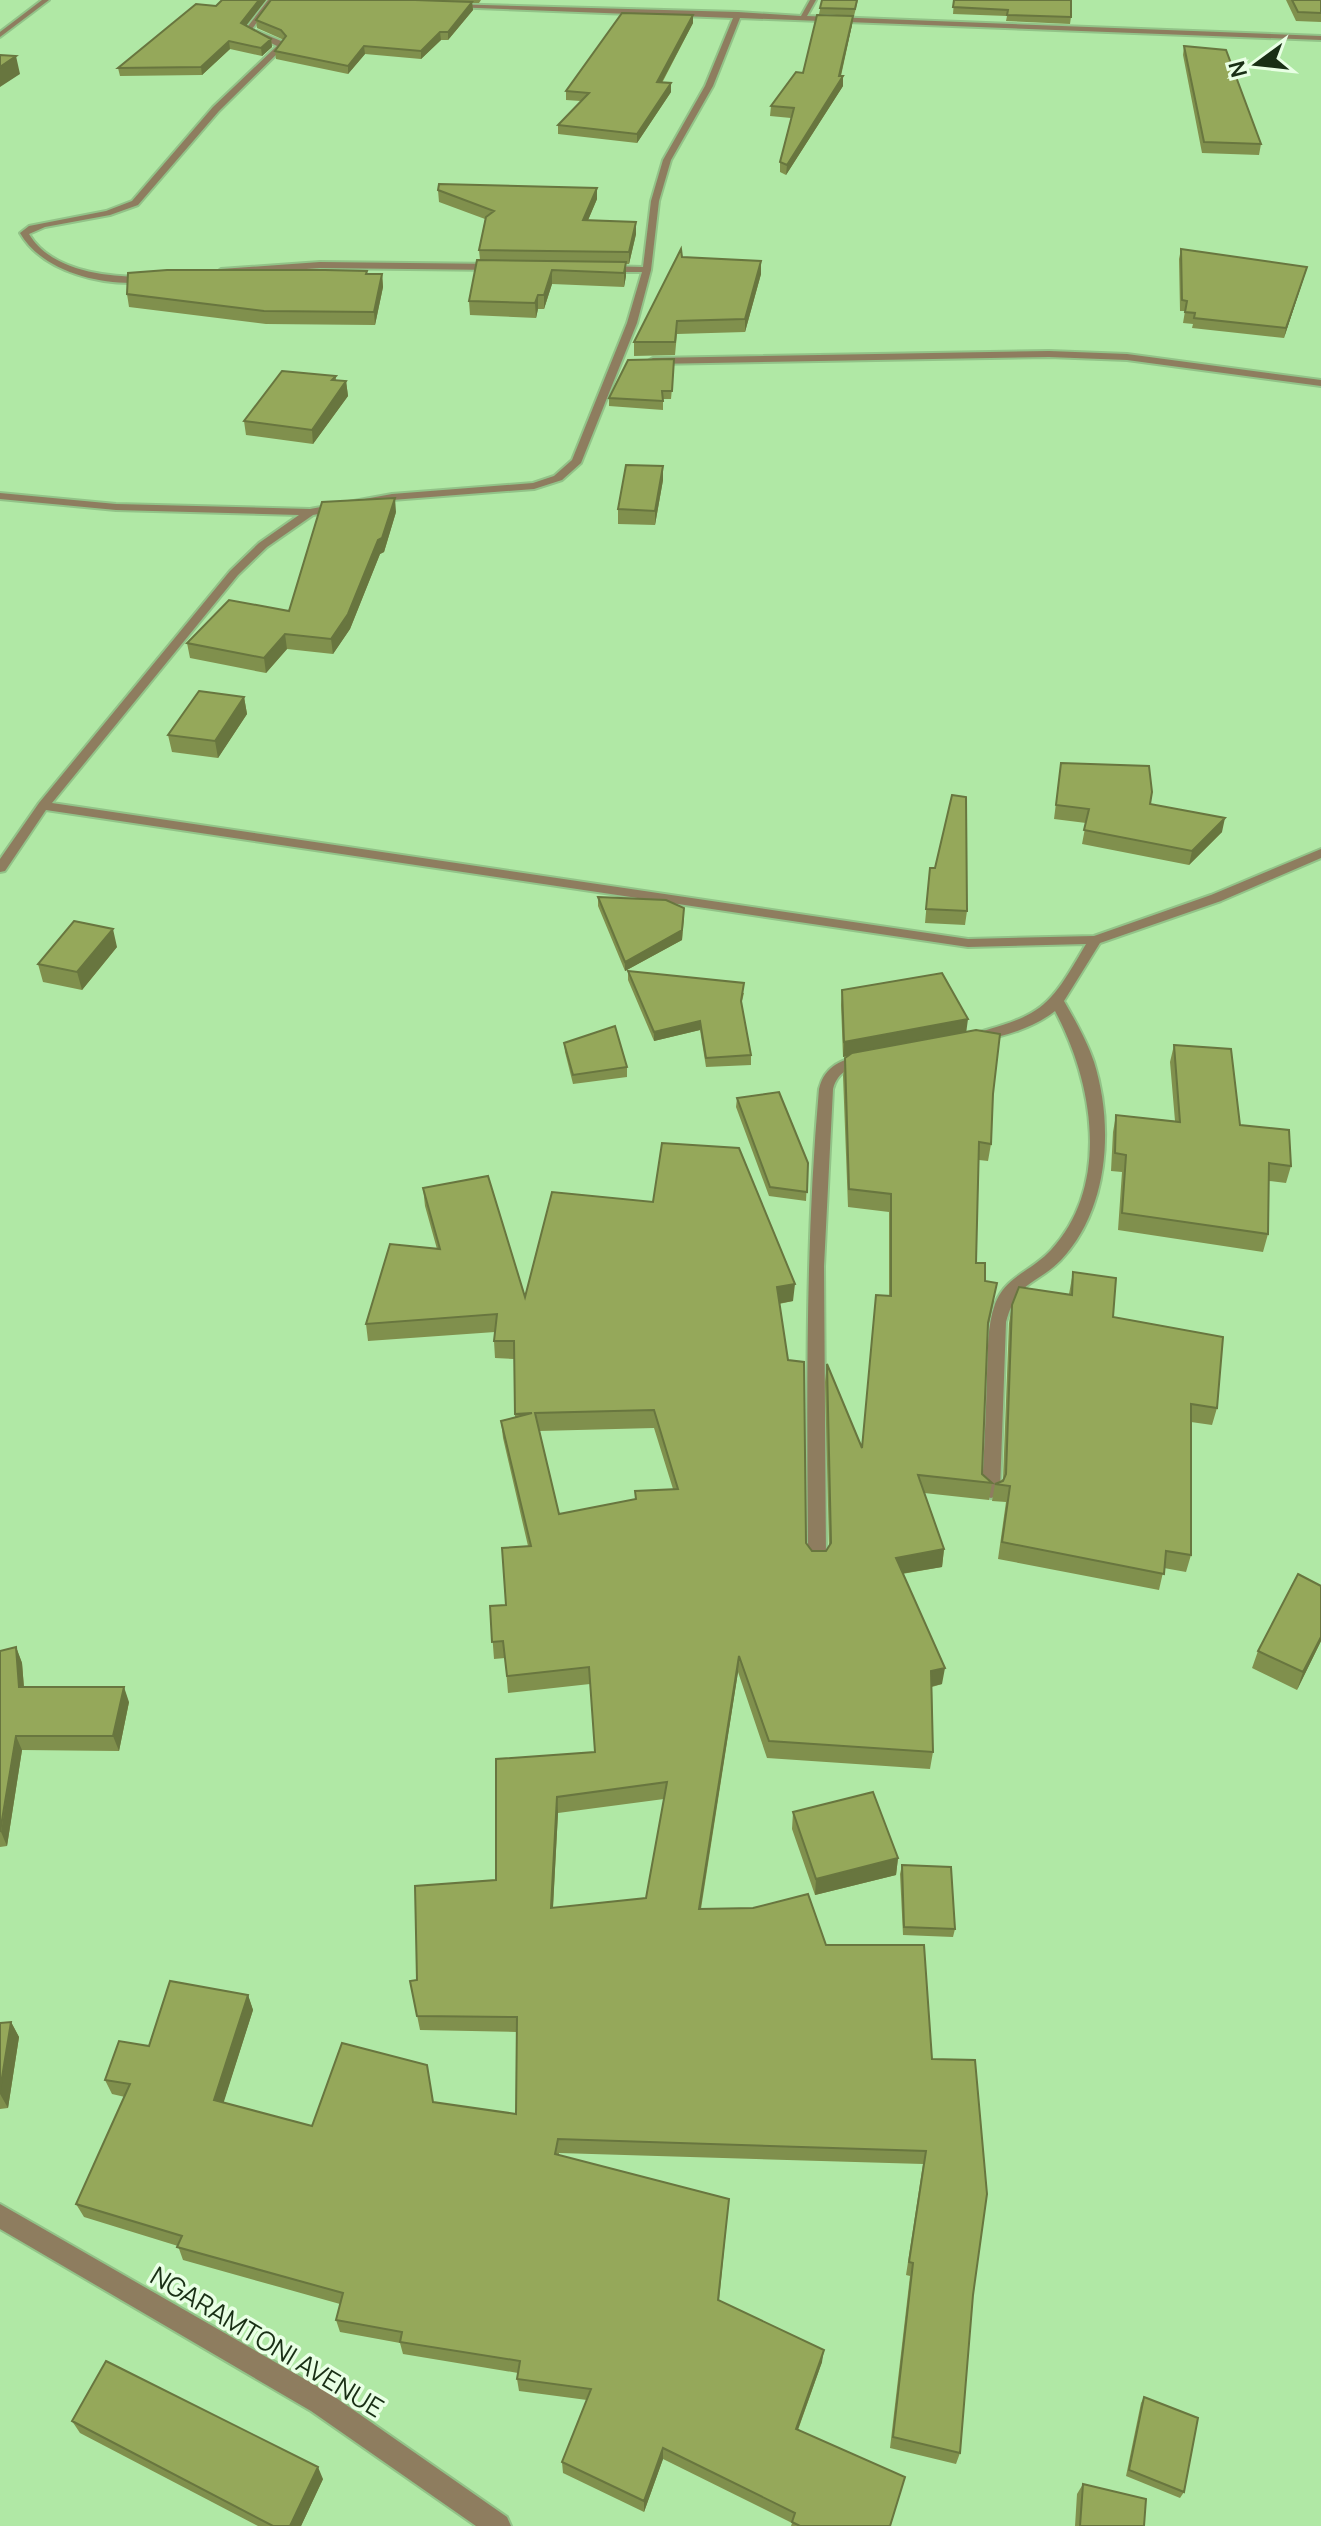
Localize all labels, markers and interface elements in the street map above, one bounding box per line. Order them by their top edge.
north arrow [1217,24,1297,104]
text: N [1221,58,1254,81]
street label: NGARAMTONI AVENUE [144,2257,391,2425]

